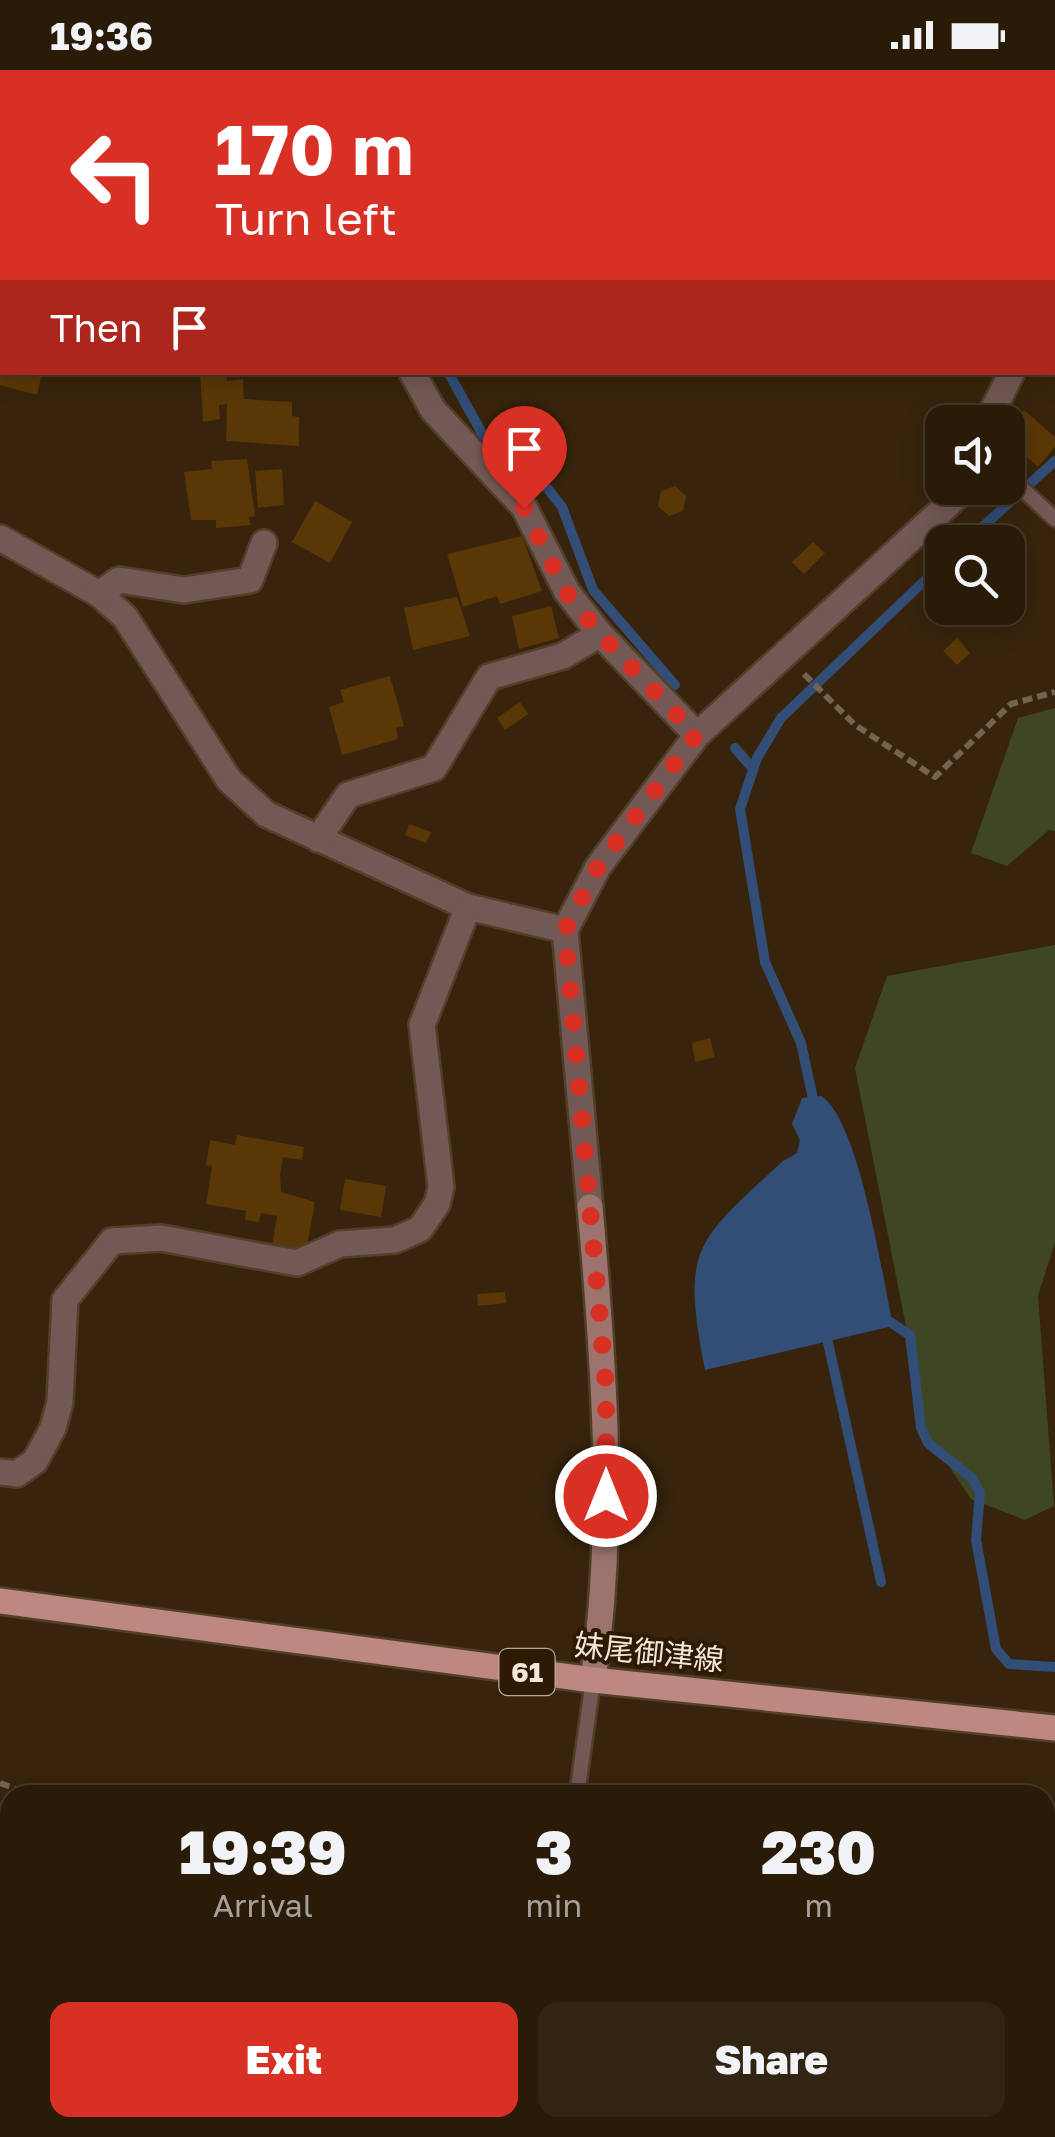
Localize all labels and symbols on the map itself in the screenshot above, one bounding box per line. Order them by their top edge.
pin [482,406,567,509]
position arrow [554,1444,658,1548]
street label: 妹尾御津線 [573,1626,726,1678]
road number: 61 [500,1649,554,1695]

